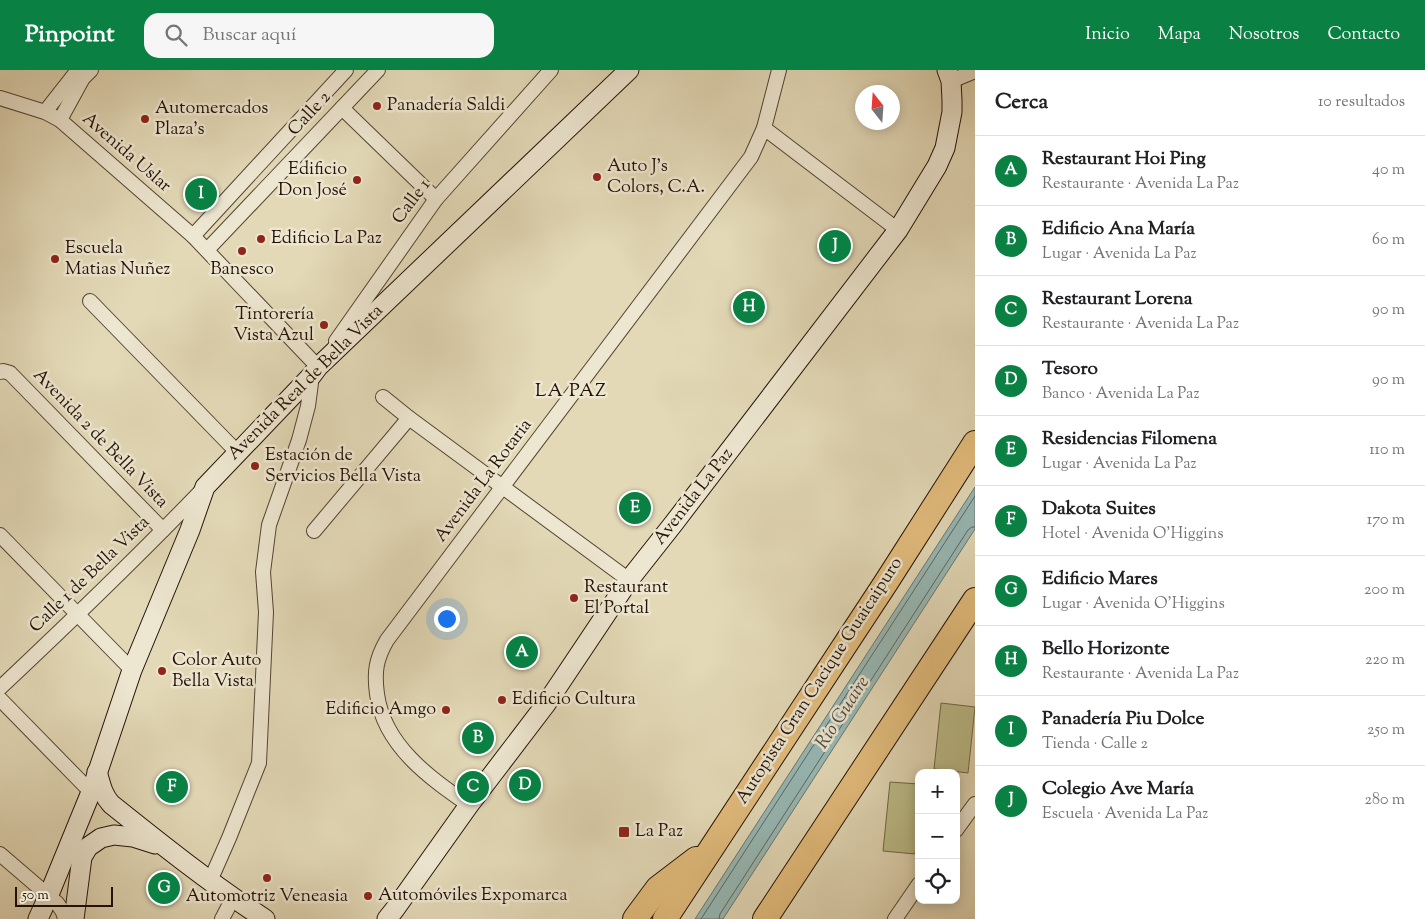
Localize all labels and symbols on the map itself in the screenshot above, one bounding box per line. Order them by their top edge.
street label: Calle 2 [282,85,338,142]
north arrow [855,85,900,130]
place label: Panadería Saldi [387,93,505,119]
place label: Automercados Plaza's [155,96,268,143]
marker: Panadería Saldi [371,100,383,112]
street label: Avenida Uslar [76,107,176,199]
marker: Automercados Plaza's [139,113,151,125]
place label: Auto J's Colors, C.A. [607,154,705,201]
place label: Edificio Don José [278,157,347,204]
marker: Auto J's Colors, C.A. [591,171,603,183]
marker: Edificio Don José [351,174,363,186]
street label: Calle 1 [386,174,438,230]
pin: I [185,175,217,213]
place label: Edificio La Paz [271,226,382,252]
pin: J [819,227,851,265]
marker: Edificio La Paz [255,233,267,245]
place label: Escuela Matias Nuñez [65,236,171,283]
marker: Banesco [236,245,248,257]
marker: Escuela Matias Nuñez [49,253,61,265]
place label: Banesco [210,257,274,283]
pin: H [733,288,765,326]
street label: Avenida Real de Bella Vista [222,299,390,467]
place label: Tintorería Vista Azul [233,302,314,349]
marker: Tintorería Vista Azul [318,319,330,331]
street label: Avenida 2 de Bella Vista [26,363,174,515]
district label: LA PAZ [535,378,607,405]
street label: Avenida La Rotaria [429,414,539,548]
place label: Estación de Servicios Bella Vista [265,443,421,490]
street label: Avenida La Paz [648,443,740,551]
marker: Estación de Servicios Bella Vista [249,460,261,472]
pin: E [619,489,651,527]
street label: Calle 1 de Bella Vista [24,511,156,639]
street label: Autopista Gran Cacique Guaicaipuro [730,552,910,810]
place label: Restaurant El Portal [584,575,668,622]
marker: Restaurant El Portal [568,592,580,604]
your location [434,606,460,632]
pin: A [506,633,538,671]
place label: Color Auto Bella Vista [172,648,262,695]
marker: Color Auto Bella Vista [156,665,168,677]
water label: Río Guaire [809,671,877,755]
place label: Edificio Cultura [512,687,636,713]
marker: Edificio Cultura [496,694,508,706]
place label: Edificio Amgo [325,697,436,723]
marker: Edificio Amgo [440,704,452,716]
pin: B [462,719,494,757]
pin: D [509,766,541,804]
pin: F [156,768,188,806]
pin: C [457,768,489,806]
place label: La Paz [635,819,683,845]
marker: La Paz [617,825,631,839]
pin: G [148,869,180,907]
marker: Automotriz Veneasia [261,872,273,884]
place label: Automóviles Expomarca [378,883,568,909]
scale bar [15,884,112,907]
place label: Automotriz Veneasia [186,884,348,910]
marker: Automóviles Expomarca [362,890,374,902]

